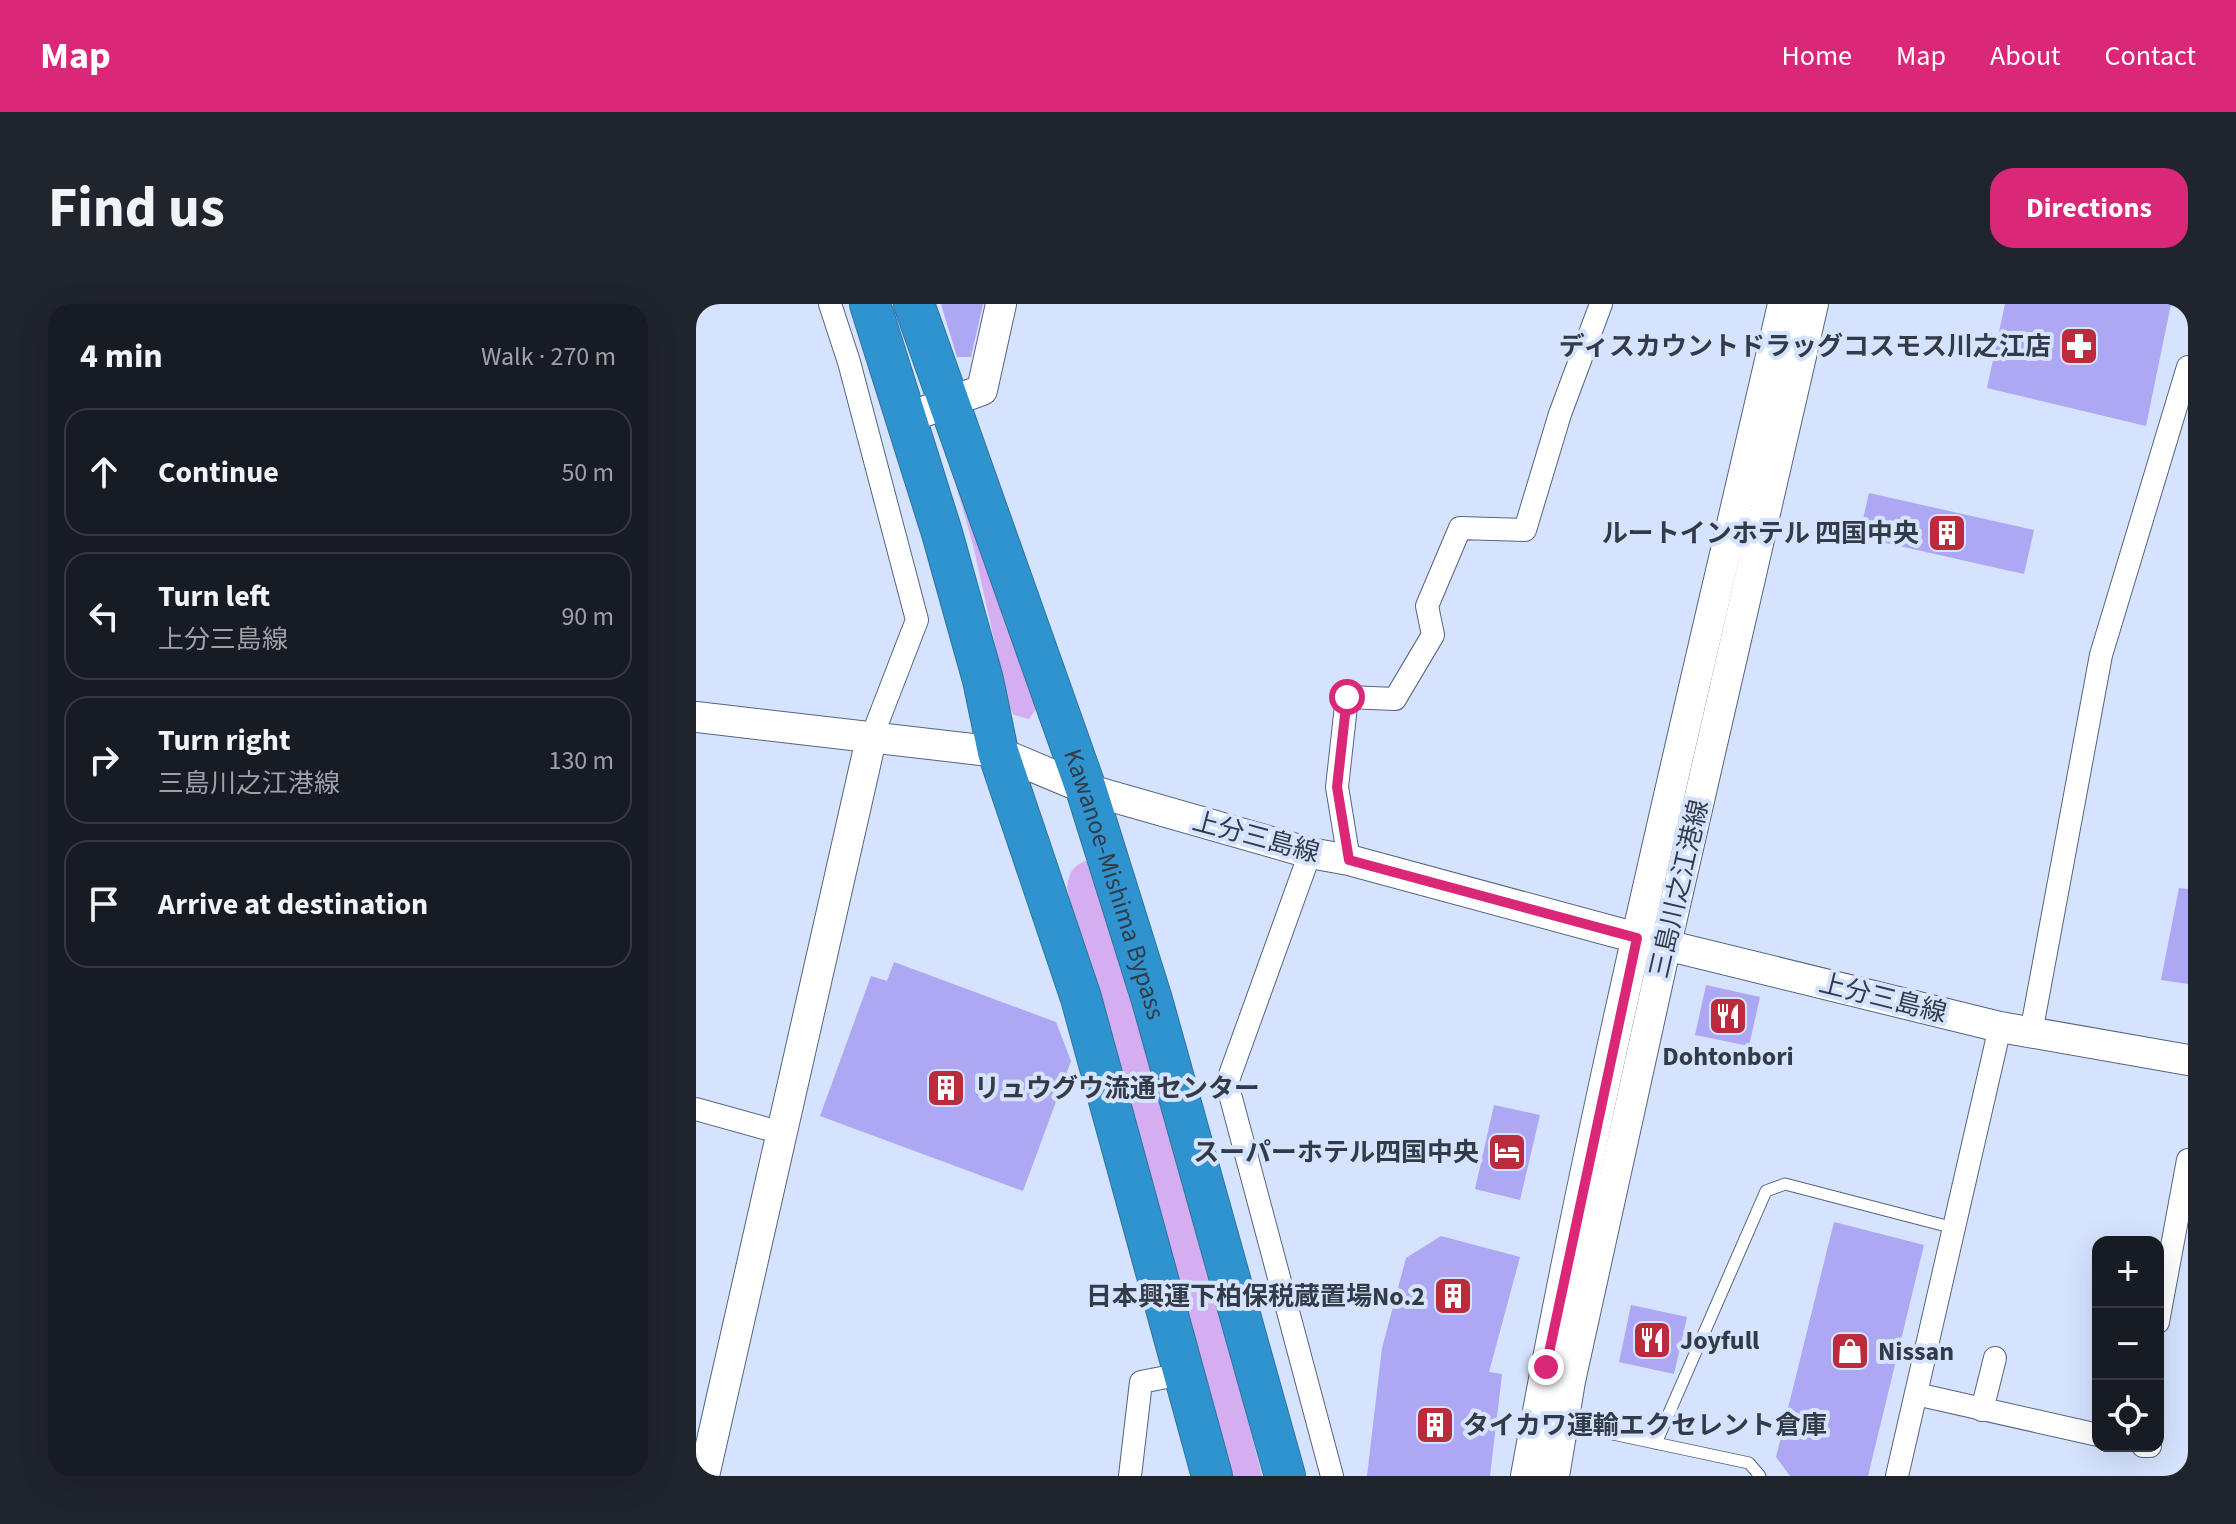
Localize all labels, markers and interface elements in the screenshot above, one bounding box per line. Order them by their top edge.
text: Map [40,29,111,83]
text: Home [1781,36,1852,76]
text: Map [1896,36,1946,76]
text: About [1990,36,2061,76]
text: Contact [2105,36,2196,76]
button: Directions [1990,168,2188,248]
text: Find us [48,169,225,248]
pharmacy icon: ディスカウントドラッグコスモス川之江店 [2058,325,2100,367]
place label: ディスカウントドラッグコスモス川之江店 [1559,328,2051,365]
text: 4 min [80,332,163,381]
text: Walk · 270 m [481,338,616,375]
icon: ahead [82,450,126,494]
text: Continue [158,451,279,494]
text: 50 m [561,454,614,491]
building icon: ルートインホテル 四国中央 [1926,512,1968,554]
place label: ルートインホテル 四国中央 [1602,515,1919,552]
text: Turn left [158,575,270,618]
icon: left [82,594,126,638]
text: 90 m [561,598,614,635]
text: 上分三島線 [158,621,288,658]
route start [1329,679,1365,715]
text: Turn right [158,719,290,762]
icon: right [82,738,126,782]
text: 130 m [548,742,614,779]
street label: Kawanoe-Mishima Bypass [1055,744,1175,1024]
text: 三島川之江港線 [158,765,340,802]
street label: 三島川之江港線 [1641,796,1717,982]
street label: 上分三島線 [1188,802,1324,872]
icon: arrive [82,882,126,926]
text: Arrive at destination [158,883,428,926]
street label: 上分三島線 [1815,964,1951,1032]
restaurant icon: Dohtonbori [1707,995,1749,1037]
place label: Dohtonbori [1662,1038,1794,1075]
building icon: リュウグウ流通センター [925,1067,967,1109]
place label: リュウグウ流通センター [974,1070,1260,1107]
hotel icon: スーパーホテル四国中央 [1486,1131,1528,1173]
place label: スーパーホテル四国中央 [1193,1134,1479,1171]
map controls [2092,1236,2164,1452]
button: + [2092,1236,2164,1308]
building icon: 日本興運下柏保税蔵置場No.2 [1432,1275,1474,1317]
place label: 日本興運下柏保税蔵置場No.2 [1086,1278,1425,1315]
button: − [2092,1308,2164,1380]
restaurant icon: Joyfull [1631,1319,1673,1361]
place label: Joyfull [1680,1322,1760,1359]
shop icon: Nissan [1829,1330,1871,1372]
place label: Nissan [1878,1333,1954,1370]
route end [1528,1349,1564,1385]
button: locate [2092,1380,2164,1452]
building icon: タイカワ運輸エクセレント倉庫 [1414,1404,1456,1446]
place label: タイカワ運輸エクセレント倉庫 [1463,1407,1827,1444]

